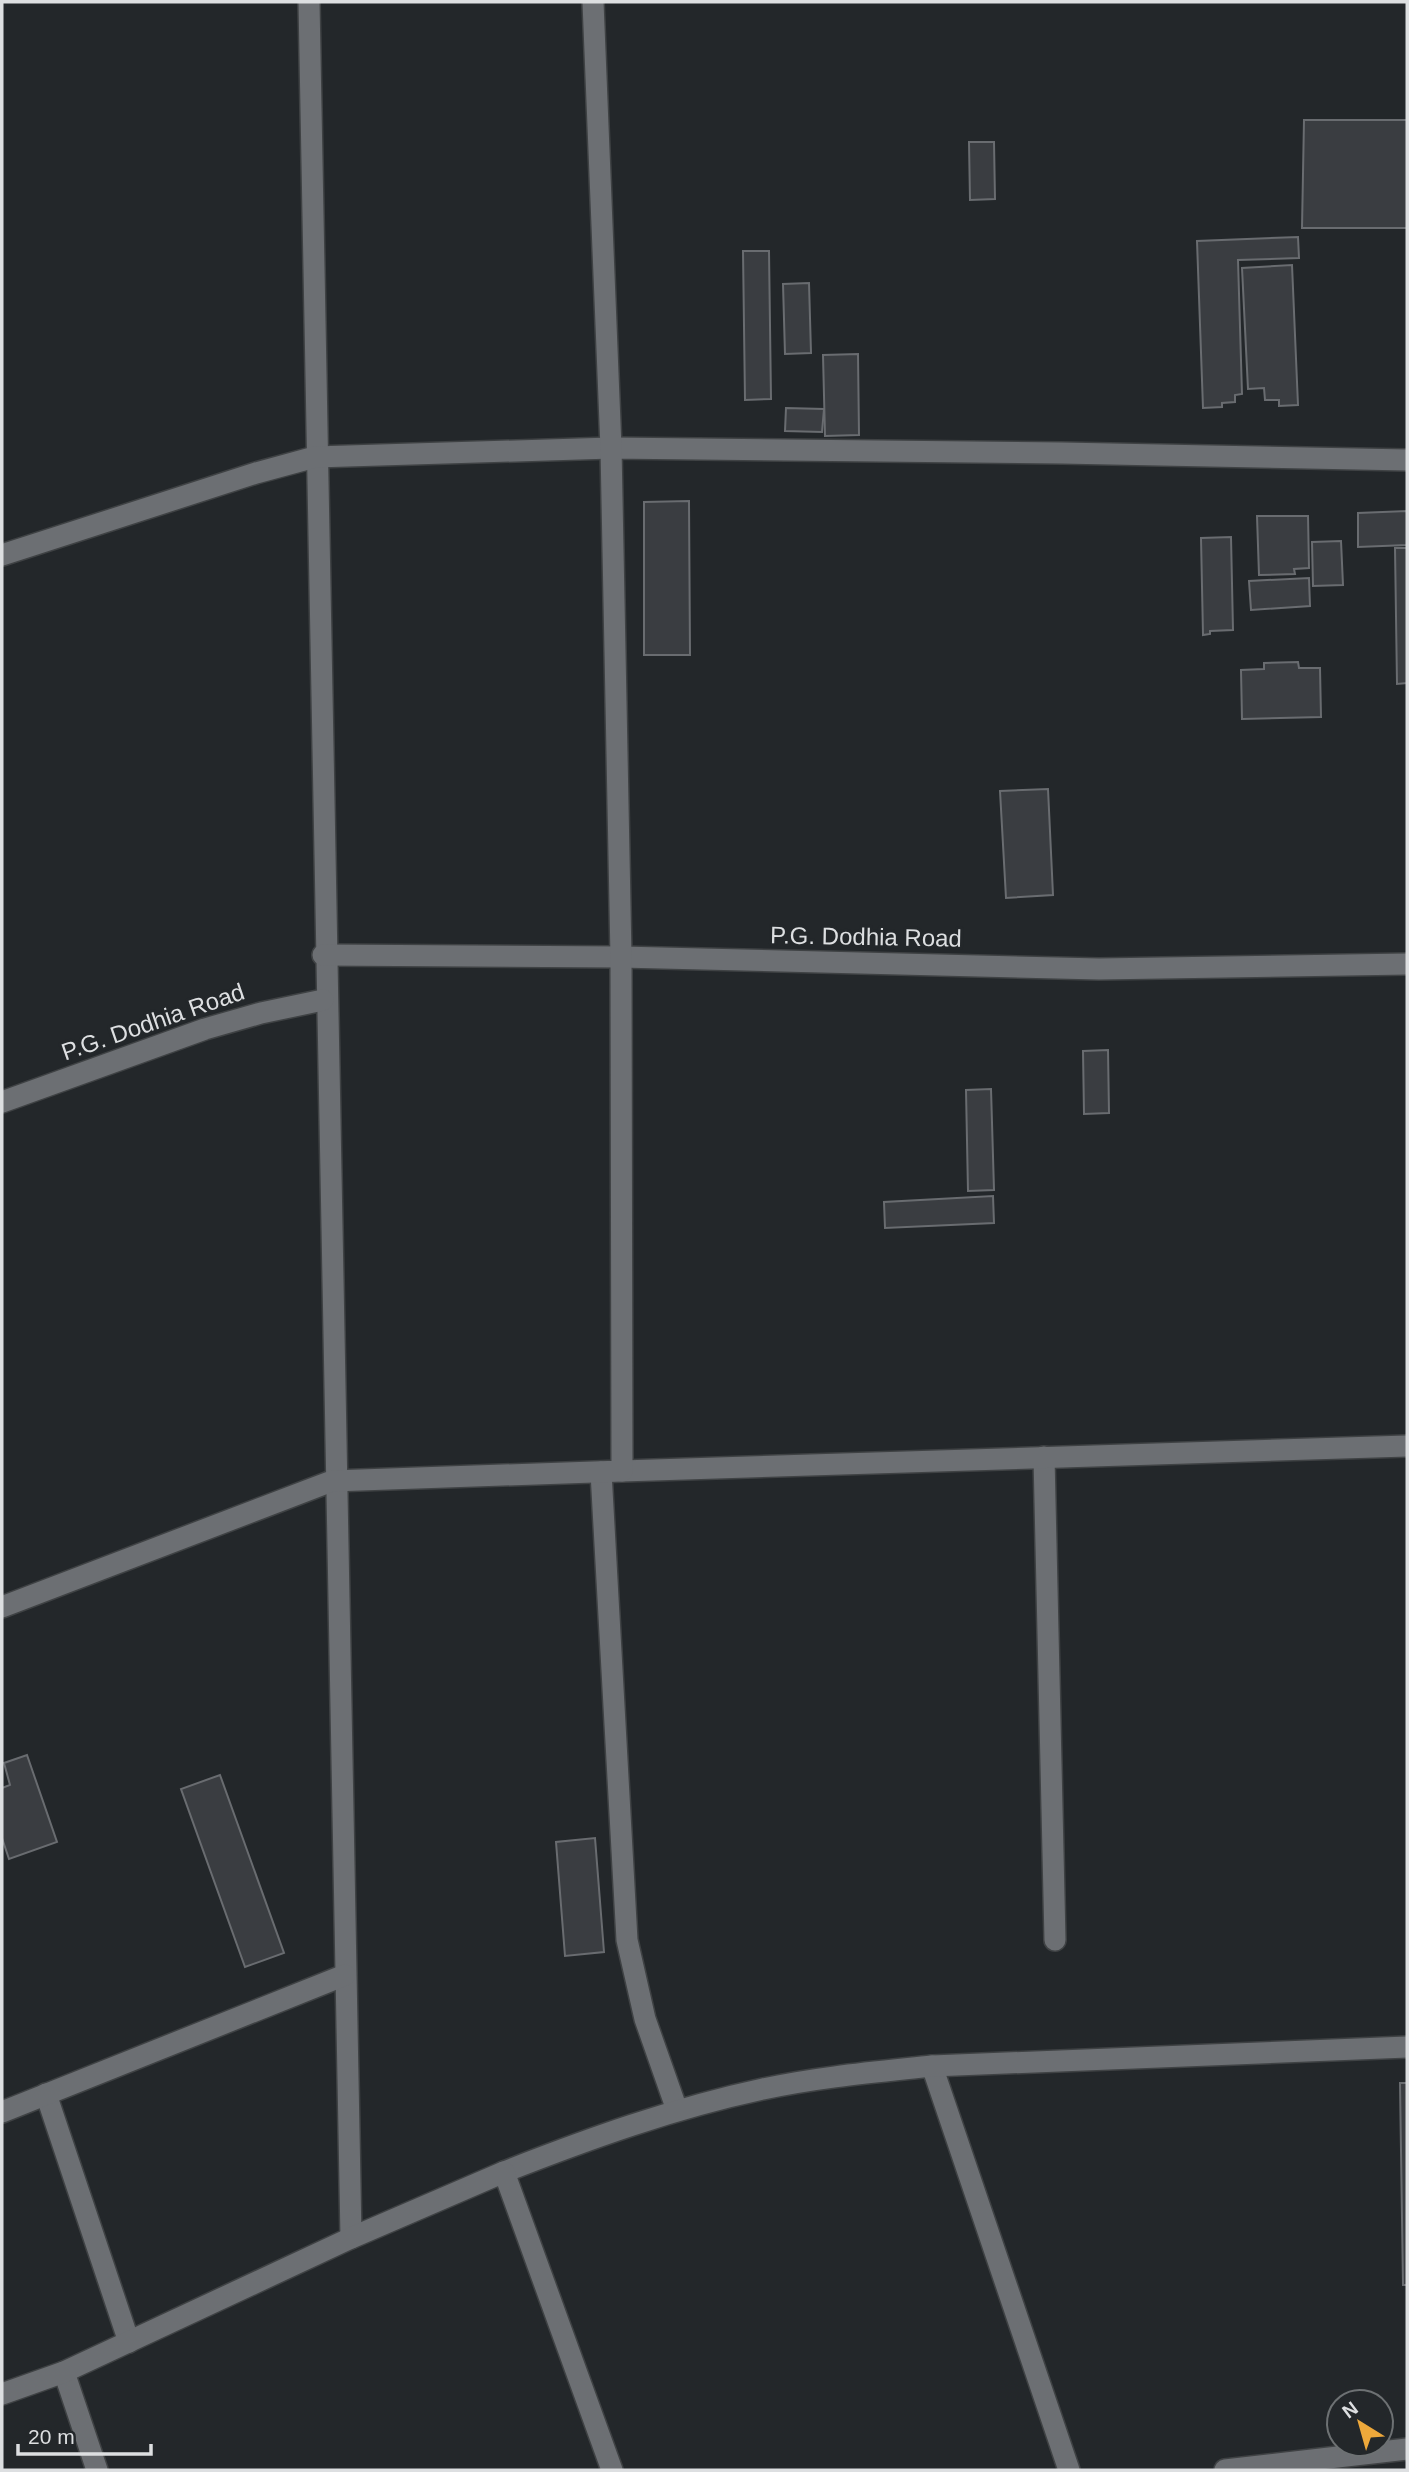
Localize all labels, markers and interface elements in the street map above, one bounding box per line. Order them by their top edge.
street label: P.G. Dodhia Road [770,921,962,952]
street label: P.G. Dodhia Road [58,978,248,1065]
north arrow [1325,2388,1395,2458]
text: N [1338,2397,1362,2422]
scale bar [18,2412,150,2456]
text: 20 m [28,2425,75,2448]

